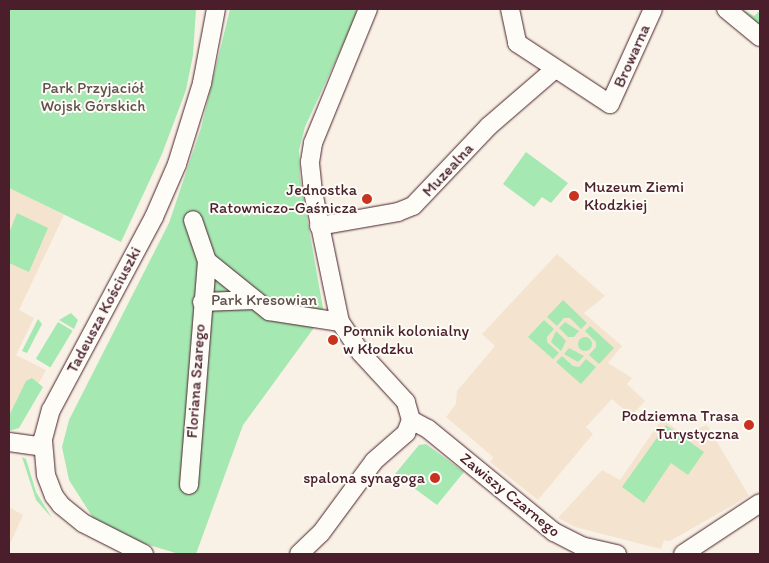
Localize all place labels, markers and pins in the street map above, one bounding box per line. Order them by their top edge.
place label: Muzeum Ziemi Kłodzkiej [584,177,684,215]
place label: Jednostka Ratowniczo-Gaśnicza [209,180,357,218]
marker: Muzeum Ziemi Kłodzkiej [568,190,580,202]
marker: Jednostka Ratowniczo-Gaśnicza [361,193,373,205]
place label: Pomnik kolonialny w Kłodzku [343,321,469,359]
marker: Pomnik kolonialny w Kłodzku [327,334,339,346]
place label: Podziemna Trasa Turystyczna [622,406,739,444]
marker: Podziemna Trasa Turystyczna [743,419,755,431]
place label: spalona synagoga [303,468,425,488]
marker: spalona synagoga [429,472,441,484]

